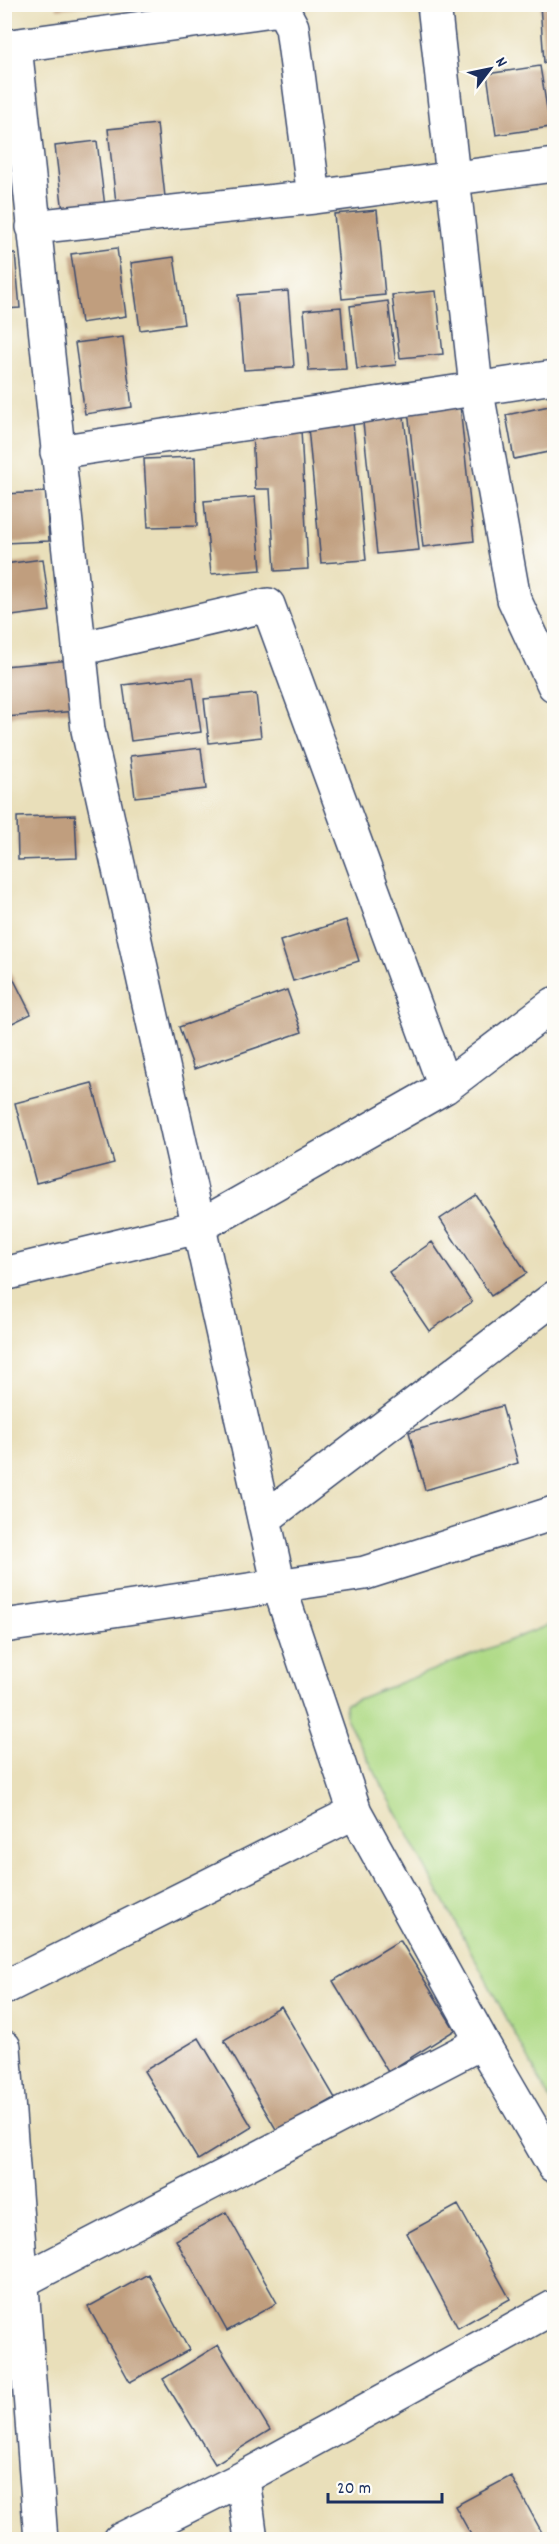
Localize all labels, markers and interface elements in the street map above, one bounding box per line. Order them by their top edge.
north arrow [460,39,520,99]
text: N [489,53,512,72]
scale bar [328,2466,442,2504]
text: 20 m [337,2477,371,2502]

